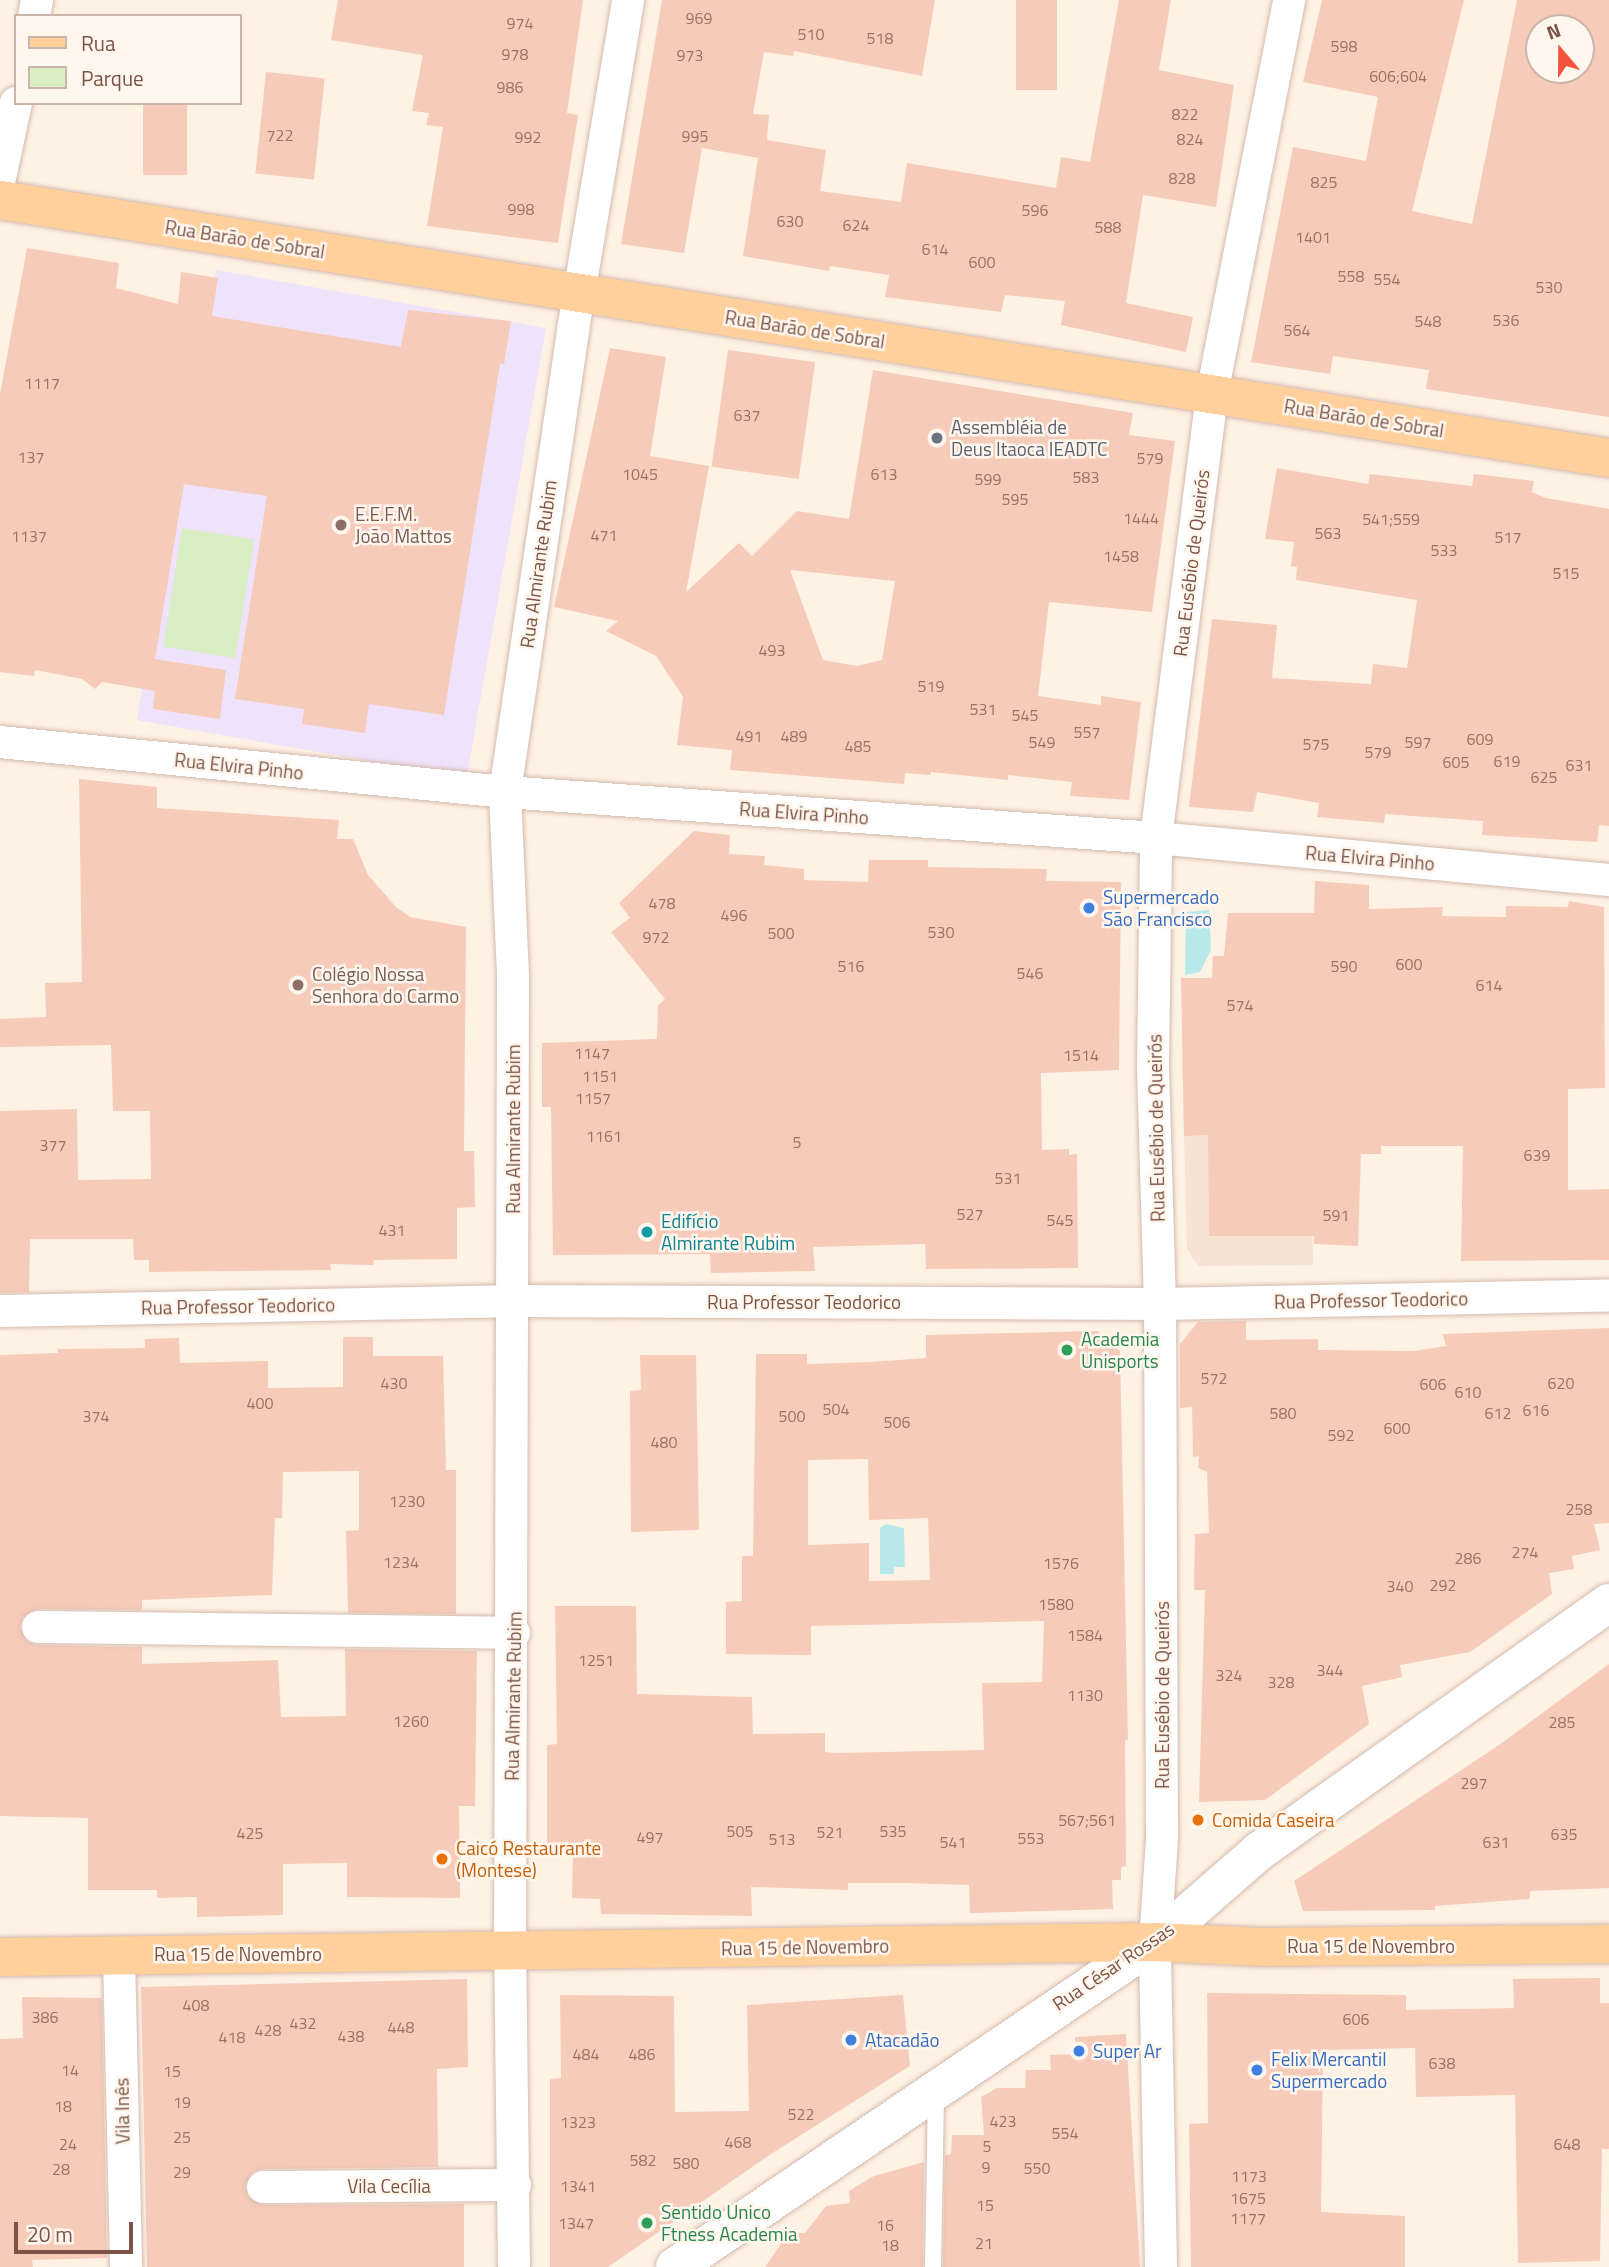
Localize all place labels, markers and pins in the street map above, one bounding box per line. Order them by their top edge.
place label: Assembléia de Deus Itaoca IEADTC [951,416,1107,460]
marker: Assembléia de Deus Itaoca IEADTC [929,430,945,446]
place label: E.E.F.M. João Mattos [355,503,452,547]
marker: E.E.F.M. João Mattos [333,517,349,533]
place label: Supermercado São Francisco [1103,886,1219,930]
marker: Supermercado São Francisco [1081,900,1097,916]
place label: Colégio Nossa Senhora do Carmo [312,963,459,1007]
marker: Colégio Nossa Senhora do Carmo [290,977,306,993]
place label: Edifício Almirante Rubim [661,1210,795,1254]
marker: Edifício Almirante Rubim [639,1224,655,1240]
place label: Academia Unisports [1081,1328,1159,1372]
marker: Academia Unisports [1059,1342,1075,1358]
place label: Comida Caseira [1212,1809,1335,1831]
marker: Comida Caseira [1190,1812,1206,1828]
place label: Caicó Restaurante (Montese) [456,1837,601,1881]
marker: Caicó Restaurante (Montese) [434,1851,450,1867]
place label: Atacadão [865,2029,940,2051]
marker: Atacadão [843,2032,859,2048]
place label: Super Ar [1093,2040,1162,2062]
marker: Super Ar [1071,2043,1087,2059]
place label: Felix Mercantil Supermercado [1271,2048,1387,2092]
marker: Felix Mercantil Supermercado [1249,2062,1265,2078]
place label: Sentido Unico Ftness Academia [661,2201,797,2245]
marker: Sentido Unico Ftness Academia [639,2215,655,2231]

